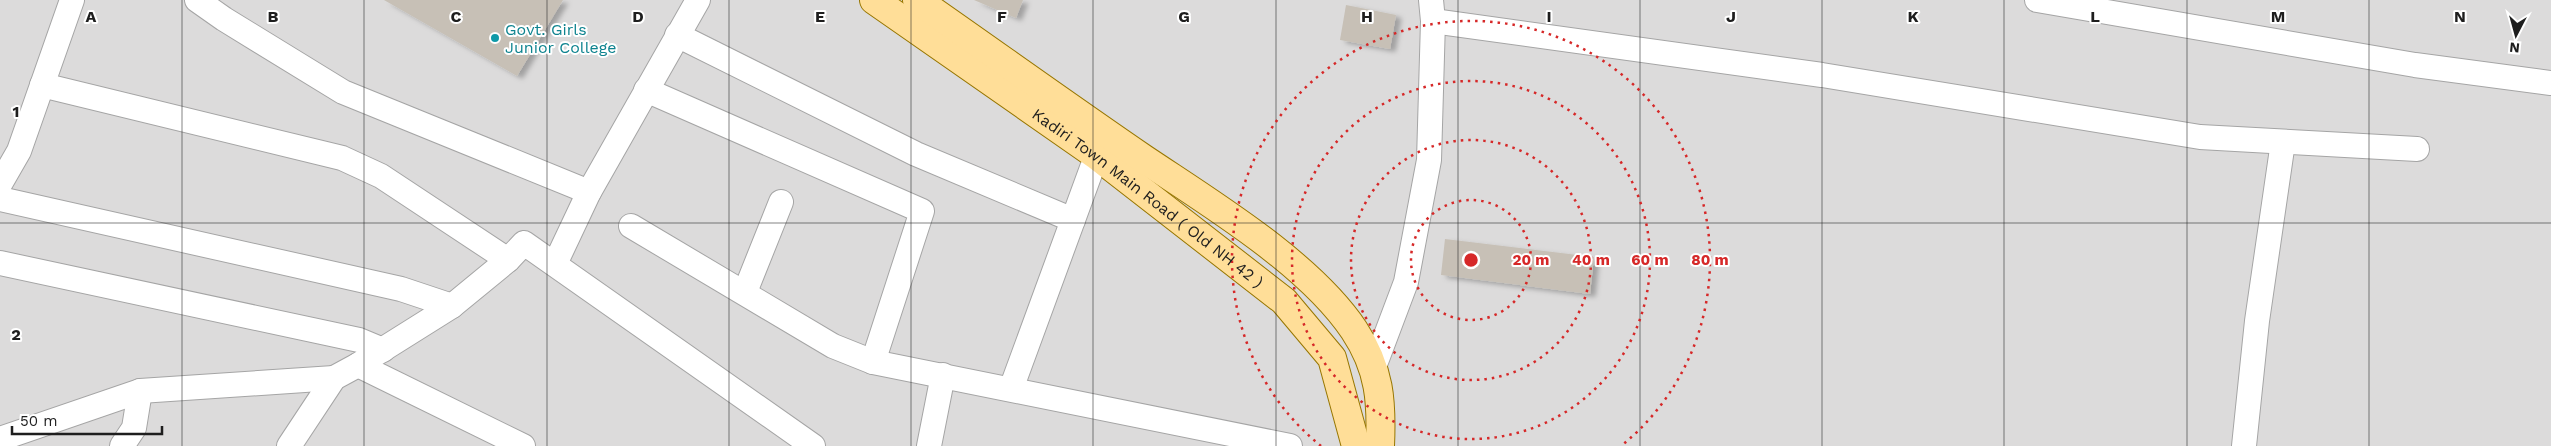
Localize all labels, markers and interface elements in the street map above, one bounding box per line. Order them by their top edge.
text: A [86,7,97,26]
text: B [268,7,279,26]
text: C [451,7,462,26]
text: D [632,7,644,26]
text: E [815,7,825,26]
text: F [997,7,1007,26]
text: G [1178,7,1190,26]
text: H [1361,7,1373,26]
text: I [1546,7,1552,26]
text: J [1726,7,1736,26]
text: K [1907,7,1919,26]
text: L [2090,7,2100,26]
text: M [2271,7,2285,26]
text: N [2454,7,2466,26]
north arrow [2491,10,2541,60]
place label: Govt. Girls Junior College [505,20,617,57]
marker: Govt. Girls Junior College [489,32,501,44]
text: N [2509,39,2521,56]
text: 1 [13,102,19,121]
street label: Kadiri Town Main Road ( Old NH 42 ) [1029,104,1267,291]
centre of rings [1462,251,1480,269]
text: 20 m [1512,251,1550,269]
text: 40 m [1572,251,1610,269]
text: 60 m [1631,251,1669,269]
text: 80 m [1691,251,1729,269]
text: 2 [11,325,21,344]
scale bar [12,404,162,436]
text: 50 m [20,412,57,430]

